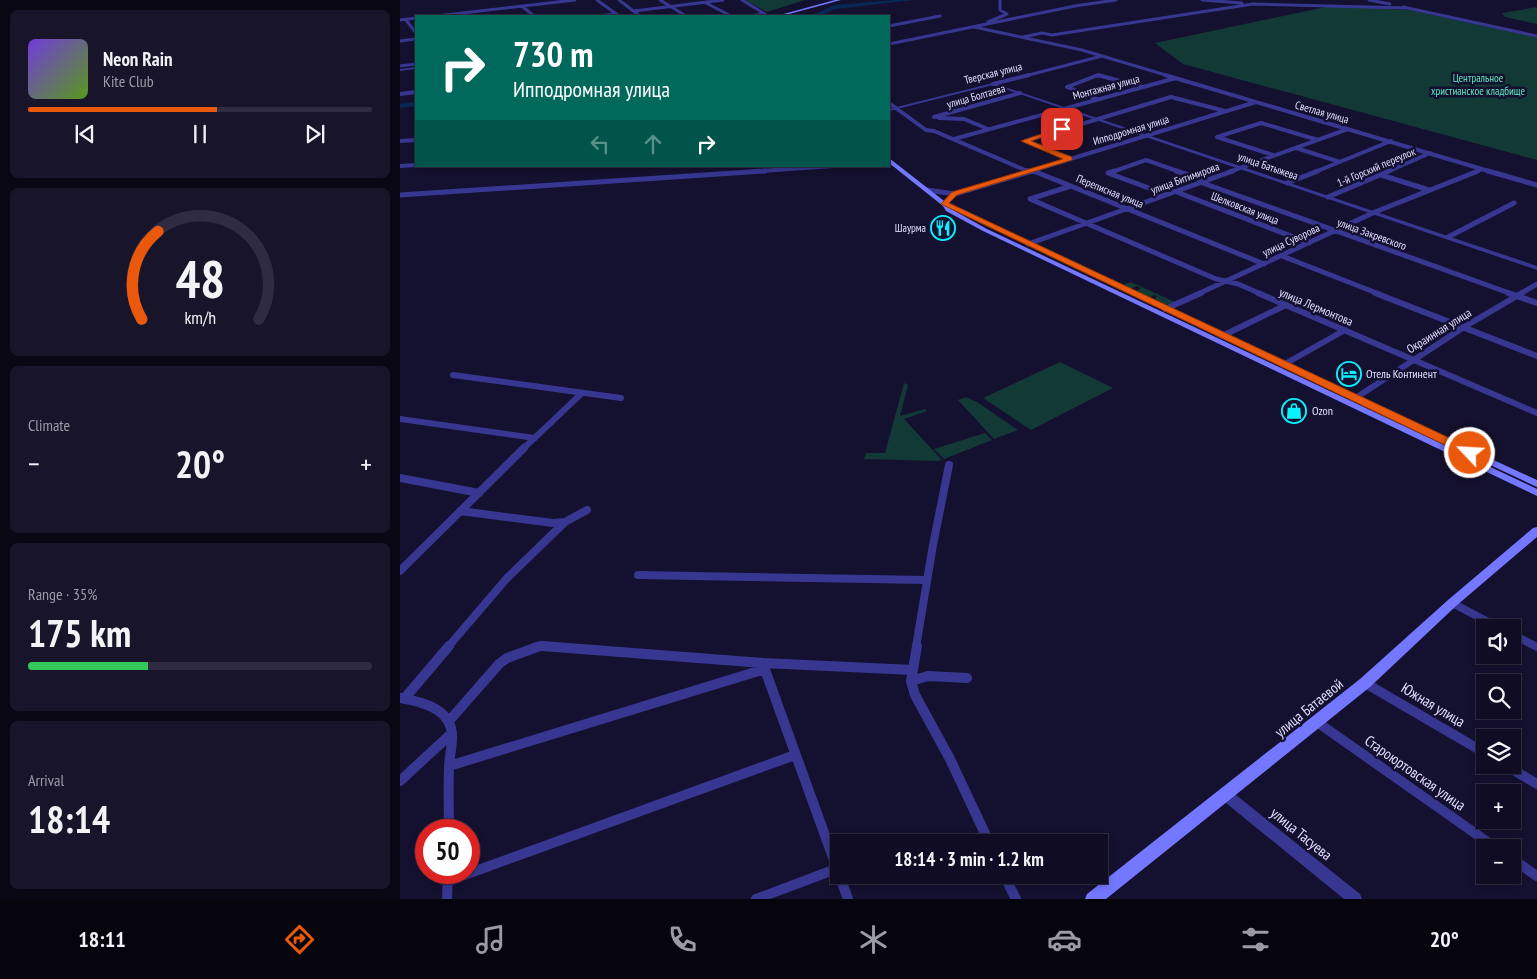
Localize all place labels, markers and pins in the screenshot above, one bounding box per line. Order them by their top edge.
pin [1041,108,1083,150]
restaurant icon: Шаурма [930,215,956,241]
place label: Шаурма [895,221,926,235]
hotel icon: Отель Континент [1336,361,1362,387]
place label: Отель Континент [1366,366,1437,381]
shop icon: Ozon [1281,398,1307,424]
place label: Ozon [1312,403,1333,418]

